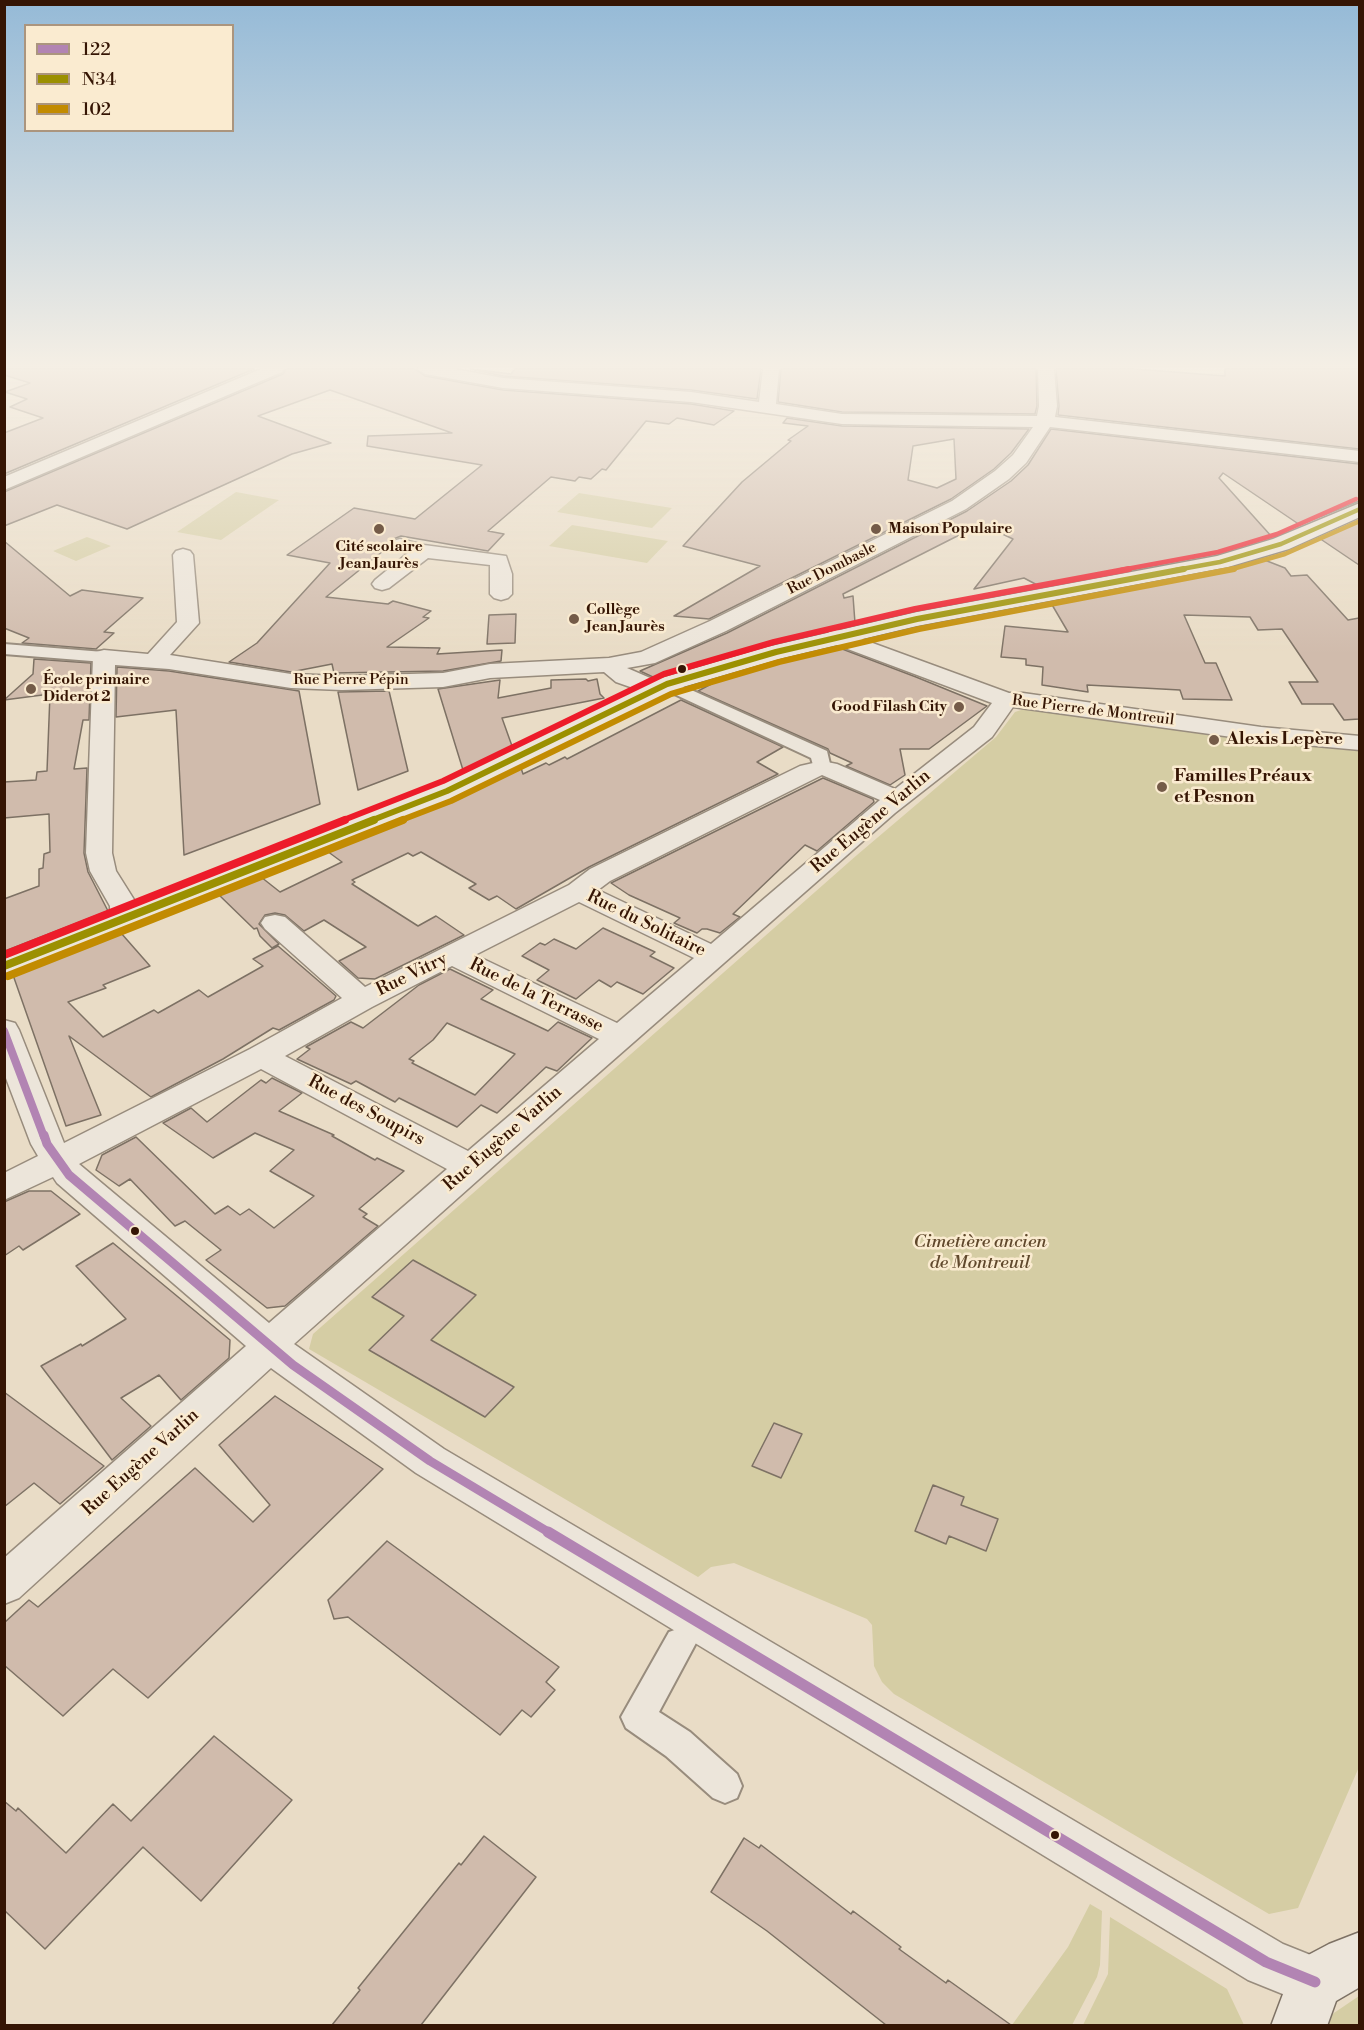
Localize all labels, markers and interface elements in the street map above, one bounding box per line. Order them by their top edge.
legend [24,24,234,132]
text: 122 [82,38,111,61]
text: N34 [82,68,116,91]
text: 102 [82,98,111,121]
place label: Maison Populaire [888,520,1012,538]
marker: Cité scolaire Jean Jaurès [372,522,386,536]
marker: Maison Populaire [869,522,883,536]
place label: Cité scolaire Jean Jaurès [335,538,423,573]
street label: Rue Dombasle [784,539,880,599]
place label: Collège Jean Jaurès [586,601,665,636]
marker: Collège Jean Jaurès [567,612,581,626]
unlabelled marker [676,663,688,675]
place label: École primaire Diderot 2 [43,671,150,706]
street label: Rue Pierre Pépin [293,671,409,689]
marker: École primaire Diderot 2 [24,682,38,696]
street label: Rue Pierre de Montreuil [1011,692,1175,730]
place label: Good Filash City [831,698,947,716]
marker: Good Filash City [952,700,966,714]
place label: Alexis Lepère [1226,729,1343,751]
marker: Alexis Lepère [1207,733,1221,747]
street label: Rue Eugène Varlin [807,766,935,878]
place label: Familles Préaux et Pesnon [1174,766,1312,808]
marker: Familles Préaux et Pesnon [1155,780,1169,794]
street label: Rue du Solitaire [583,886,709,962]
street label: Rue Vitry [373,949,451,1001]
street label: Rue de la Terrasse [465,954,607,1038]
street label: Rue des Soupirs [304,1071,428,1151]
street label: Rue Eugène Varlin [439,1082,567,1196]
unlabelled marker [129,1225,141,1237]
park label: Cimetière ancien de Montreuil [914,1232,1046,1274]
street label: Rue Eugène Varlin [78,1405,204,1521]
unlabelled marker [1049,1829,1061,1841]

